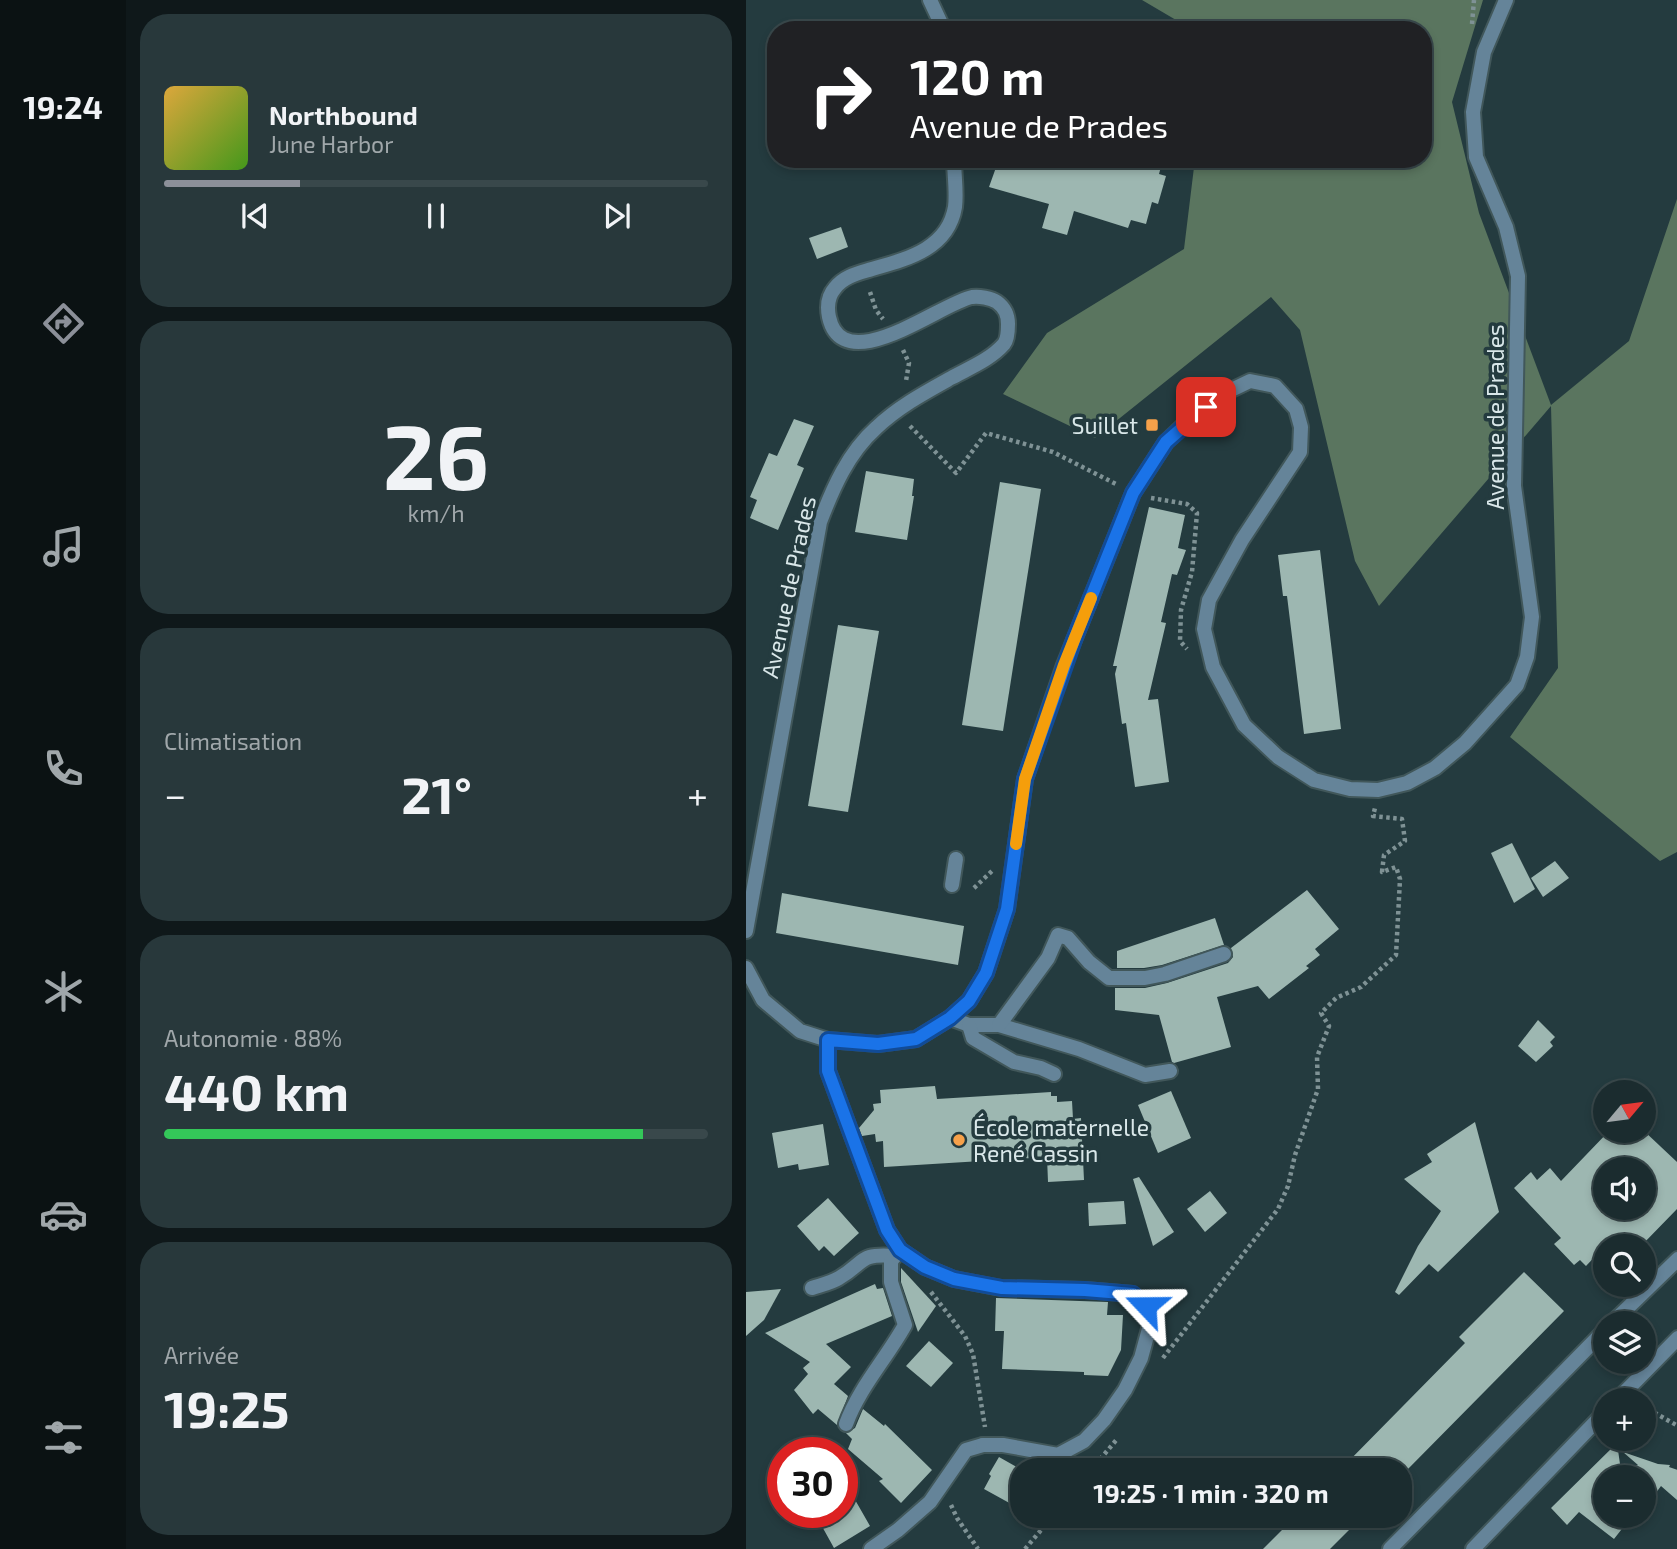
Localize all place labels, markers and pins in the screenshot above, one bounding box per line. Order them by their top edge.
pin [1176,377,1236,437]
place label: Suillet [1072,411,1138,439]
marker: Suillet [1144,417,1160,433]
place label: École maternelle René Cassin [973,1113,1149,1167]
marker: École maternelle René Cassin [951,1132,967,1148]

